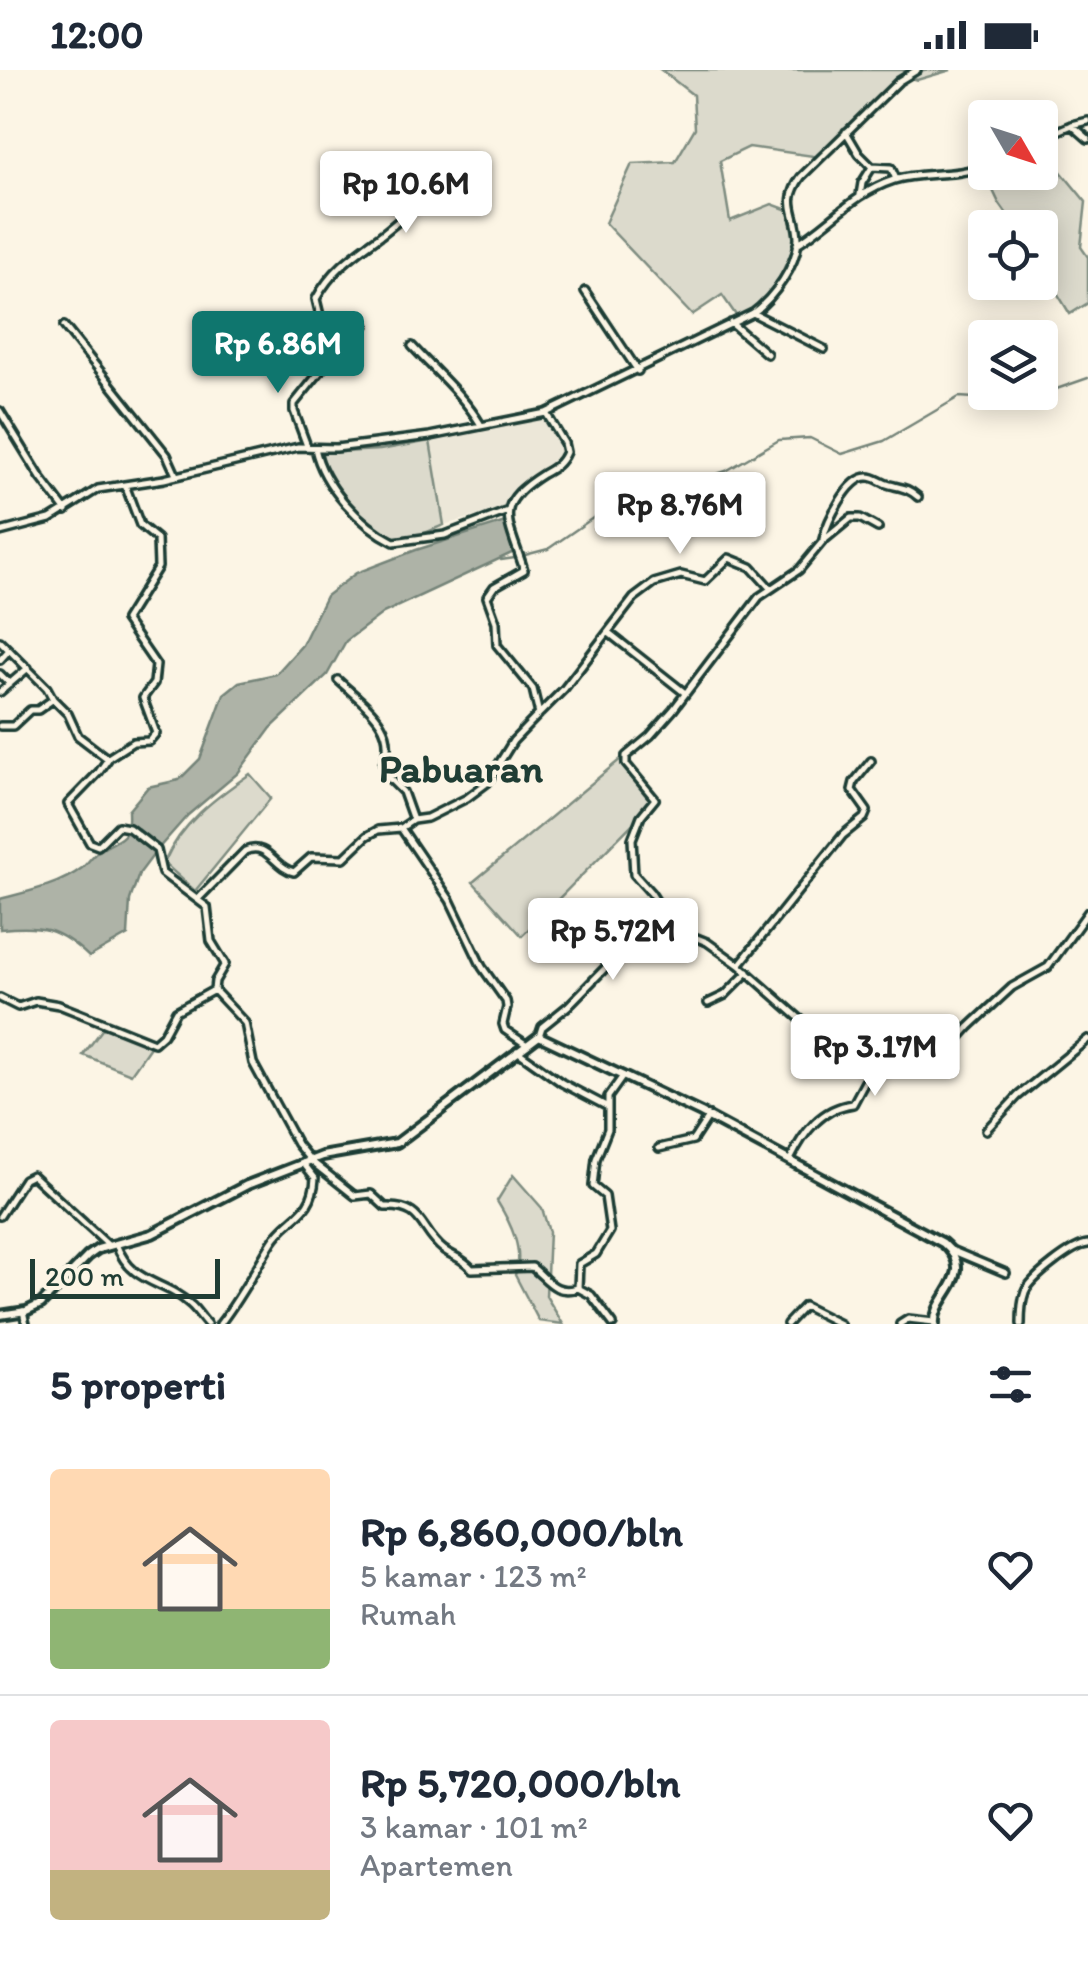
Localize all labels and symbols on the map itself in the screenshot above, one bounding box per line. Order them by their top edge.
north arrow [968,100,1058,190]
pin: Rp 10.6M [303,151,509,236]
pin: Rp 6.86M [175,311,381,396]
pin: Rp 8.76M [577,472,783,557]
district label: Pabuaran [379,744,544,792]
pin: Rp 5.72M [510,898,716,983]
pin: Rp 3.17M [772,1014,978,1099]
scale bar [30,1254,220,1298]

